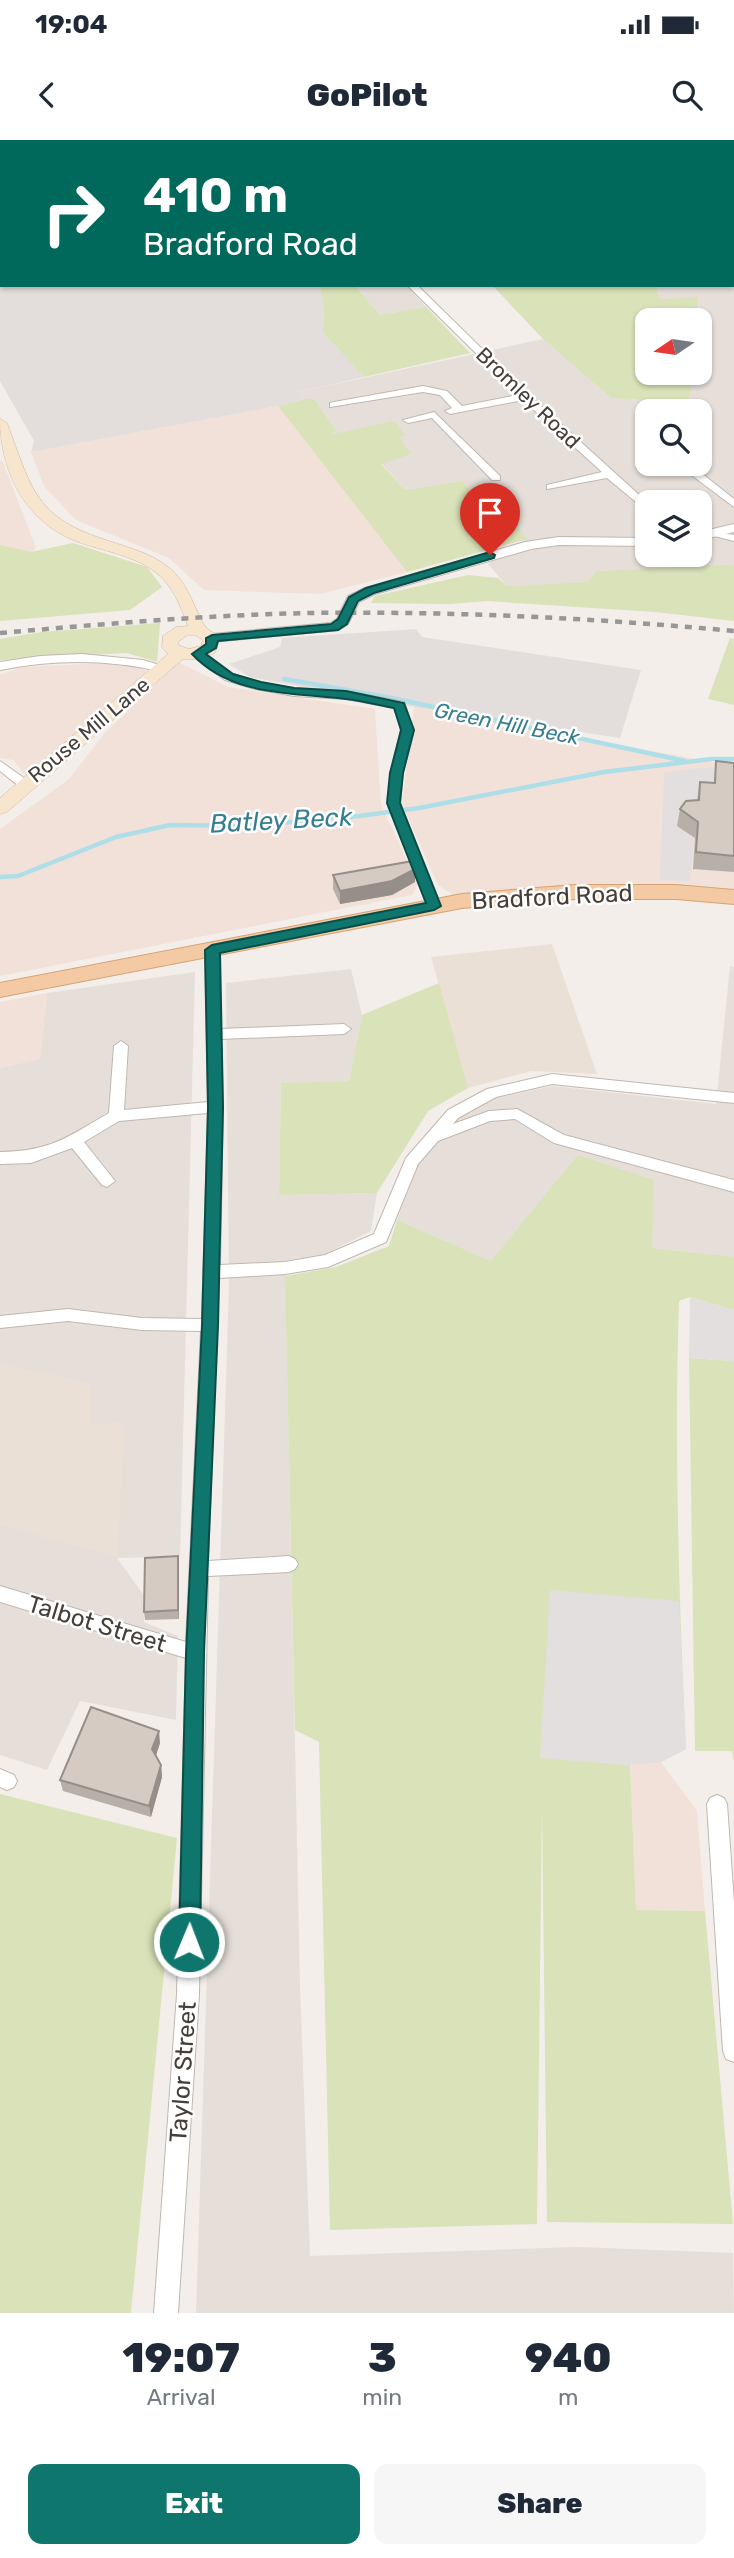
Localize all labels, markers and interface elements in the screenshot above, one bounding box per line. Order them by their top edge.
text: 19:04 [35,9,108,40]
icon: back [28,76,66,114]
text: GoPilot [306,76,428,114]
icon: search [668,76,706,114]
text: 410 m [143,166,288,224]
icon: right [28,168,119,259]
text: Bradford Road [143,225,358,263]
north arrow [635,308,712,385]
map controls [635,308,712,567]
street label: Bromley Road [471,342,586,453]
button: search [635,399,712,476]
pin [460,483,520,555]
button: layers [635,490,712,567]
icon: arrive [471,494,509,532]
street label: Rouse Mill Lane [23,672,155,788]
water label: Green Hill Beck [432,697,583,750]
water label: Batley Beck [209,801,354,840]
street label: Bradford Road [471,879,633,915]
street label: Talbot Street [24,1590,170,1658]
position arrow [152,1905,226,1979]
street label: Taylor Street [164,2001,202,2143]
text: 19:07 [122,2333,240,2383]
text: 3 [368,2333,397,2383]
text: 940 [525,2333,612,2383]
text: Arrival [147,2383,216,2411]
text: min [362,2383,402,2411]
text: m [558,2383,578,2411]
button: Exit [28,2464,360,2544]
button: Share [374,2464,706,2544]

